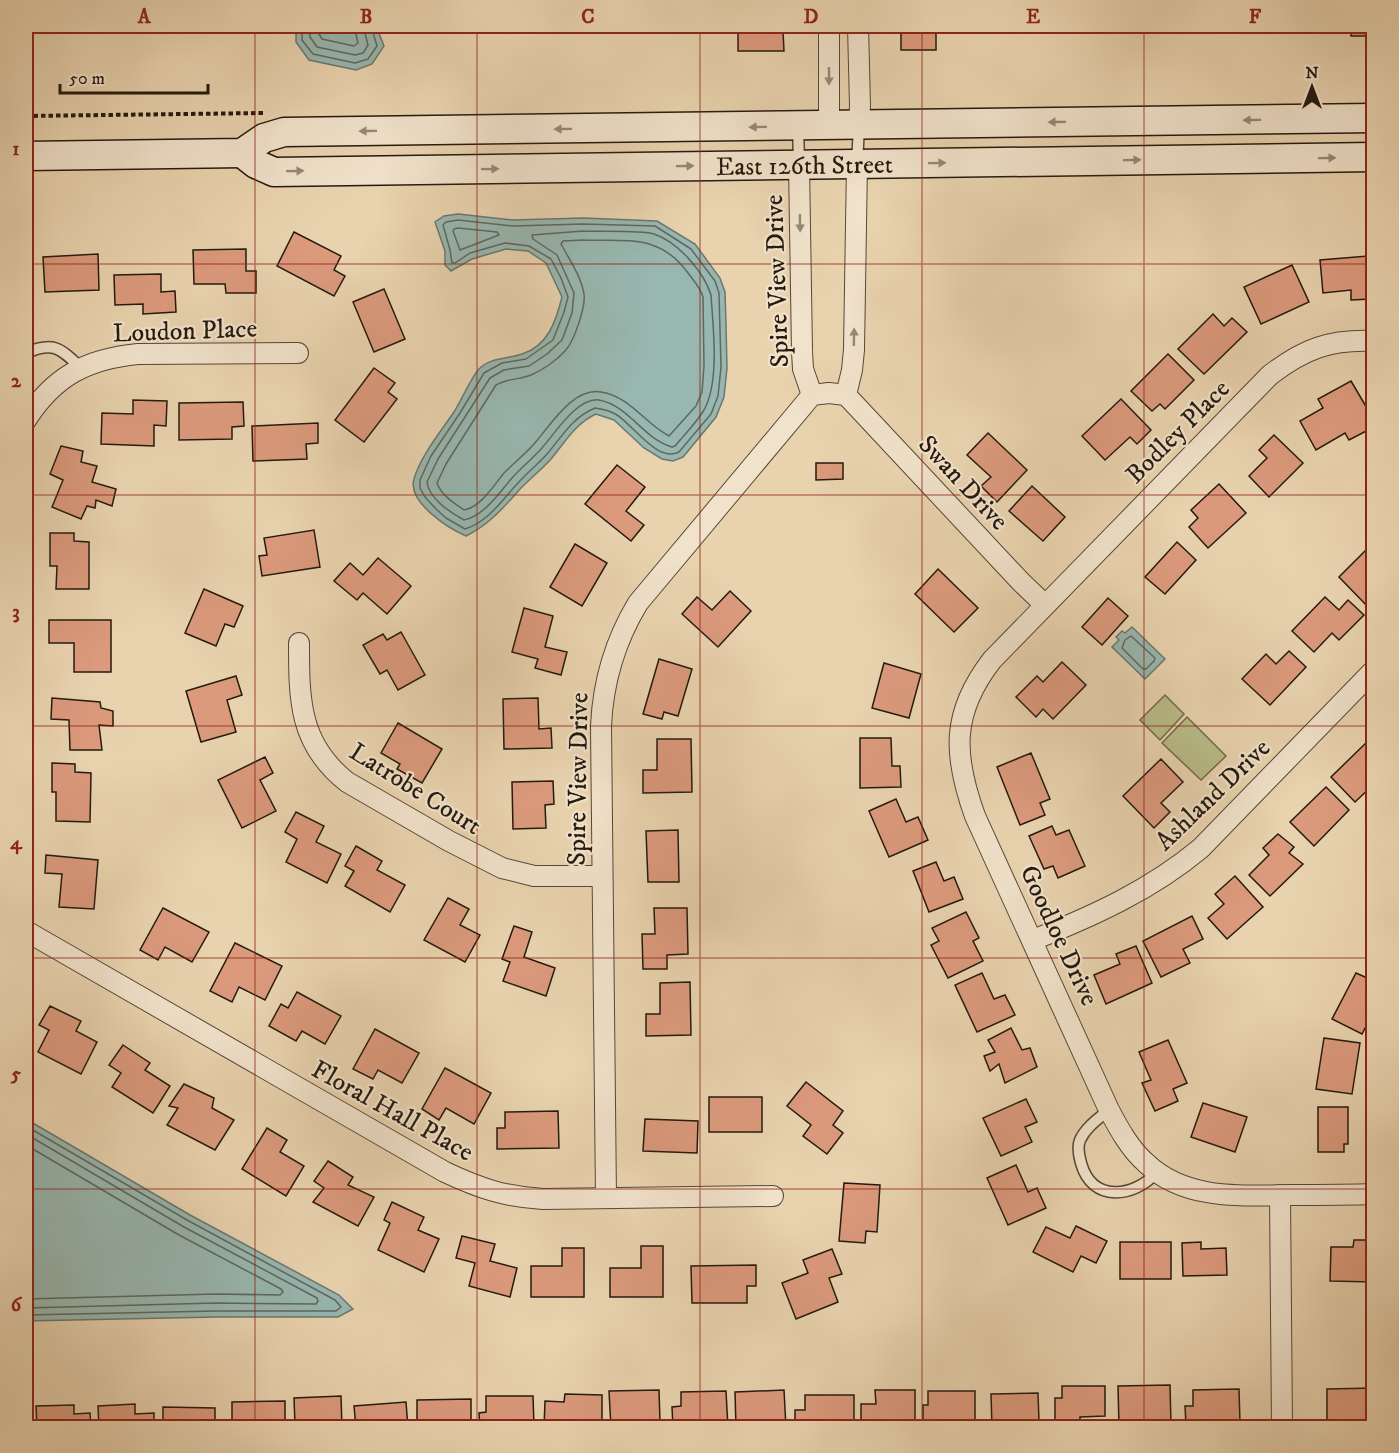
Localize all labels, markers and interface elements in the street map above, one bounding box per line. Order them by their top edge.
text: A [137,5,152,30]
text: B [360,5,372,30]
text: C [581,5,595,30]
text: D [804,5,819,30]
text: E [1026,5,1040,30]
text: F [1249,5,1262,30]
scale bar [60,57,208,95]
north arrow [1282,57,1342,117]
text: N [1305,63,1319,83]
one-way arrow [824,66,834,85]
text: 50 m [69,68,105,90]
one-way arrow [1243,115,1262,125]
one-way arrow [1048,118,1067,127]
one-way arrow [749,122,768,132]
one-way arrow [554,124,573,134]
one-way arrow [359,126,378,136]
text: 1 [12,137,20,162]
street label: East 126th Street [716,149,893,184]
one-way arrow [1317,153,1336,163]
one-way arrow [1122,156,1141,165]
one-way arrow [927,158,946,168]
one-way arrow [675,161,694,171]
one-way arrow [480,164,499,174]
one-way arrow [285,166,304,176]
street label: Spire View Drive [758,194,797,368]
one-way arrow [795,214,805,233]
street label: Loudon Place [112,312,258,351]
one-way arrow [849,328,859,347]
text: 2 [11,369,22,394]
street label: Bodley Place [1119,373,1237,491]
street label: Swan Drive [911,429,1015,537]
text: 3 [12,600,20,625]
street label: Spire View Drive [560,692,597,866]
street label: Ashland Drive [1148,732,1278,858]
street label: Latrobe Court [343,736,487,843]
text: 4 [10,831,23,856]
street label: Goodloe Drive [1012,860,1106,1011]
street label: Floral Hall Place [305,1053,479,1169]
text: 5 [10,1062,21,1087]
text: 6 [11,1293,23,1318]

